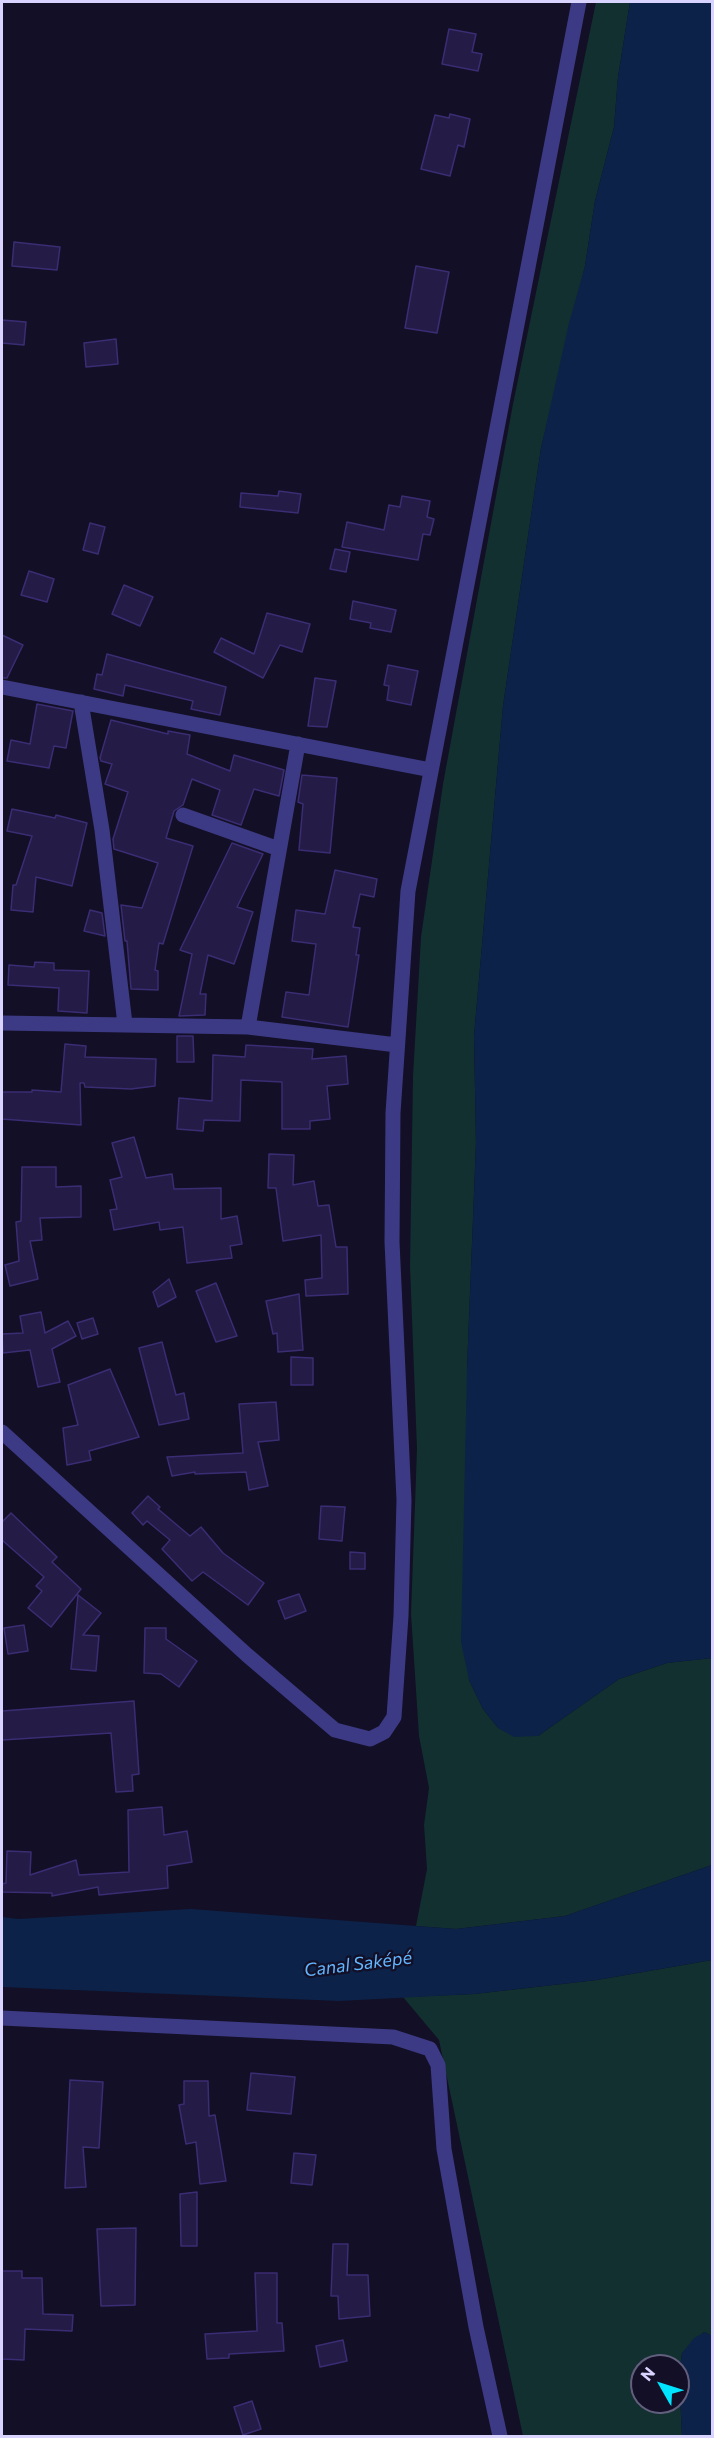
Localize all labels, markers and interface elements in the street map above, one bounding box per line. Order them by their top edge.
water label: Canal Saképé [303,1947,413,1981]
north arrow [630,2354,690,2414]
text: N [636,2363,658,2384]

